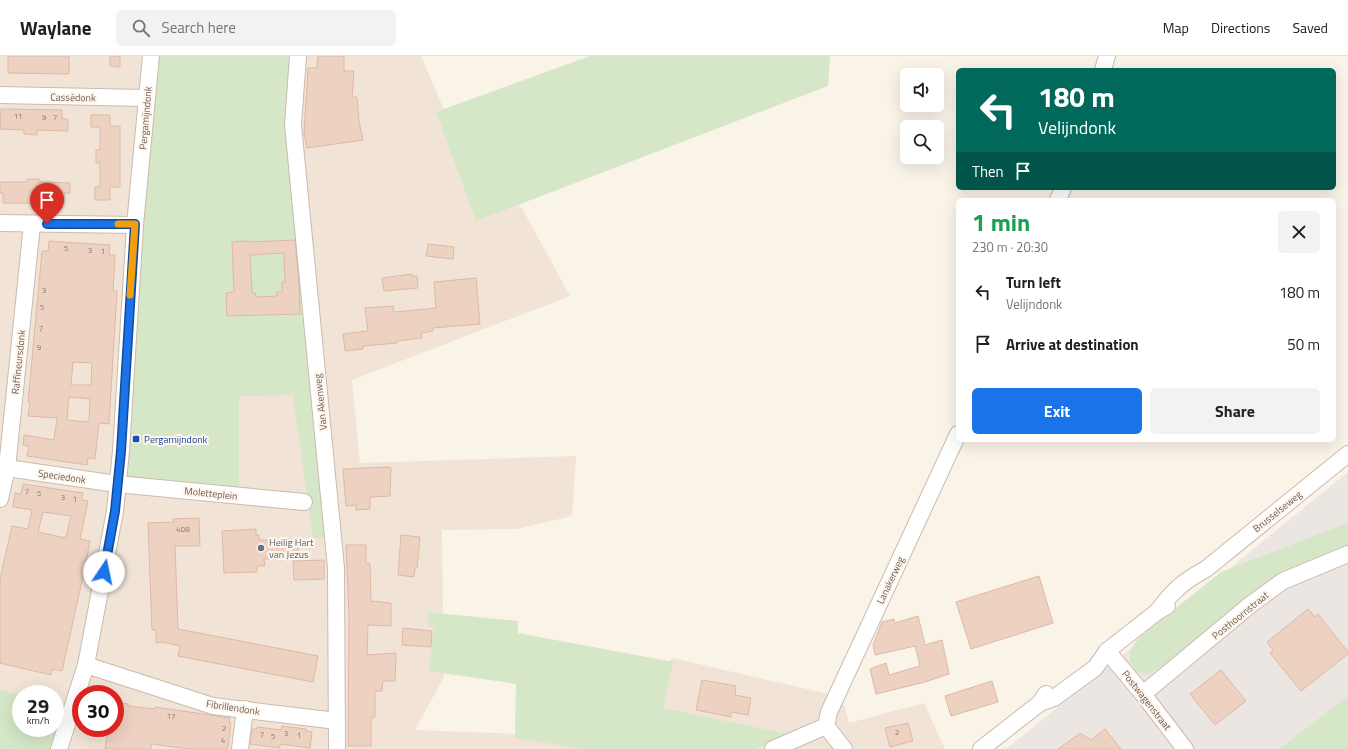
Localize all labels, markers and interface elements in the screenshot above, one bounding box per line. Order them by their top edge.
search box [116,10,396,46]
text: Waylane [20,13,92,42]
text: Search here [162,16,236,39]
icon: search [130,17,152,39]
text: Map [1163,17,1189,38]
text: Directions [1211,17,1270,38]
text: Saved [1292,17,1328,38]
map controls [900,68,944,164]
button: sound [900,68,944,112]
text: 180 m [1038,75,1115,118]
icon: left [972,84,1024,136]
street label: Pergamijndonk [135,86,156,150]
street label: Cassédonk [50,90,96,105]
house number: 11 [14,110,22,122]
house number: 9 [42,111,47,123]
house number: 7 [53,111,57,123]
text: Velijndonk [1038,114,1116,141]
button: search [900,120,944,164]
text: Then [972,160,1004,183]
icon: arrive [1012,160,1034,182]
pin [30,183,64,224]
icon: arrive [36,189,58,211]
text: 1 min [972,204,1030,240]
button: close [1278,211,1320,253]
text: 230 m · 20:30 [972,237,1048,257]
house number: 5 [64,242,69,254]
house number: 3 [88,244,92,256]
house number: 1 [101,245,105,257]
text: Turn left [1006,271,1061,294]
icon: left [972,281,994,303]
text: 180 m [1279,281,1320,304]
house number: 3 [42,284,46,296]
text: Velijndonk [1006,294,1062,314]
house number: 5 [40,301,45,313]
house number: 7 [39,322,43,334]
street label: Raffineursdonk [8,329,29,395]
icon: arrive [972,333,994,355]
text: Arrive at destination [1006,333,1139,356]
text: 50 m [1287,333,1320,356]
house number: 9 [37,341,42,353]
street label: Van Akenweg [310,373,331,431]
button: Exit [972,388,1142,434]
button: Share [1150,388,1320,434]
place label: Pergamijndonk [144,432,208,447]
marker: Pergamijndonk [131,434,141,444]
street label: Speciedonk [37,466,87,487]
street label: Moletteplein [184,483,238,504]
house number: 7 [25,485,29,497]
house number: 5 [37,487,42,499]
street label: Brusselseweg [1250,487,1305,536]
house number: 3 [61,491,65,503]
house number: 1 [73,493,77,505]
house number: 40B [176,523,190,535]
place label: Heilig Hart van Jezus [269,535,314,562]
marker: Heilig Hart van Jezus [256,543,266,553]
position arrow [83,551,125,593]
street label: Lanakerweg [873,554,908,607]
street label: Posthoornstraat [1209,587,1272,643]
street label: Postwagenstraat [1118,667,1175,734]
speed limit sign: 30 [72,685,124,737]
text: 29 [27,690,49,721]
street label: Fibrillendonk [205,696,261,719]
house number: 17 [167,710,175,722]
text: km/h [27,713,49,728]
house number: 2 [222,722,226,734]
house number: 2 [895,726,899,738]
house number: 3 [284,727,288,739]
house number: 7 [260,728,264,740]
house number: 1 [297,729,301,741]
house number: 5 [271,730,276,742]
house number: 4 [221,734,226,746]

